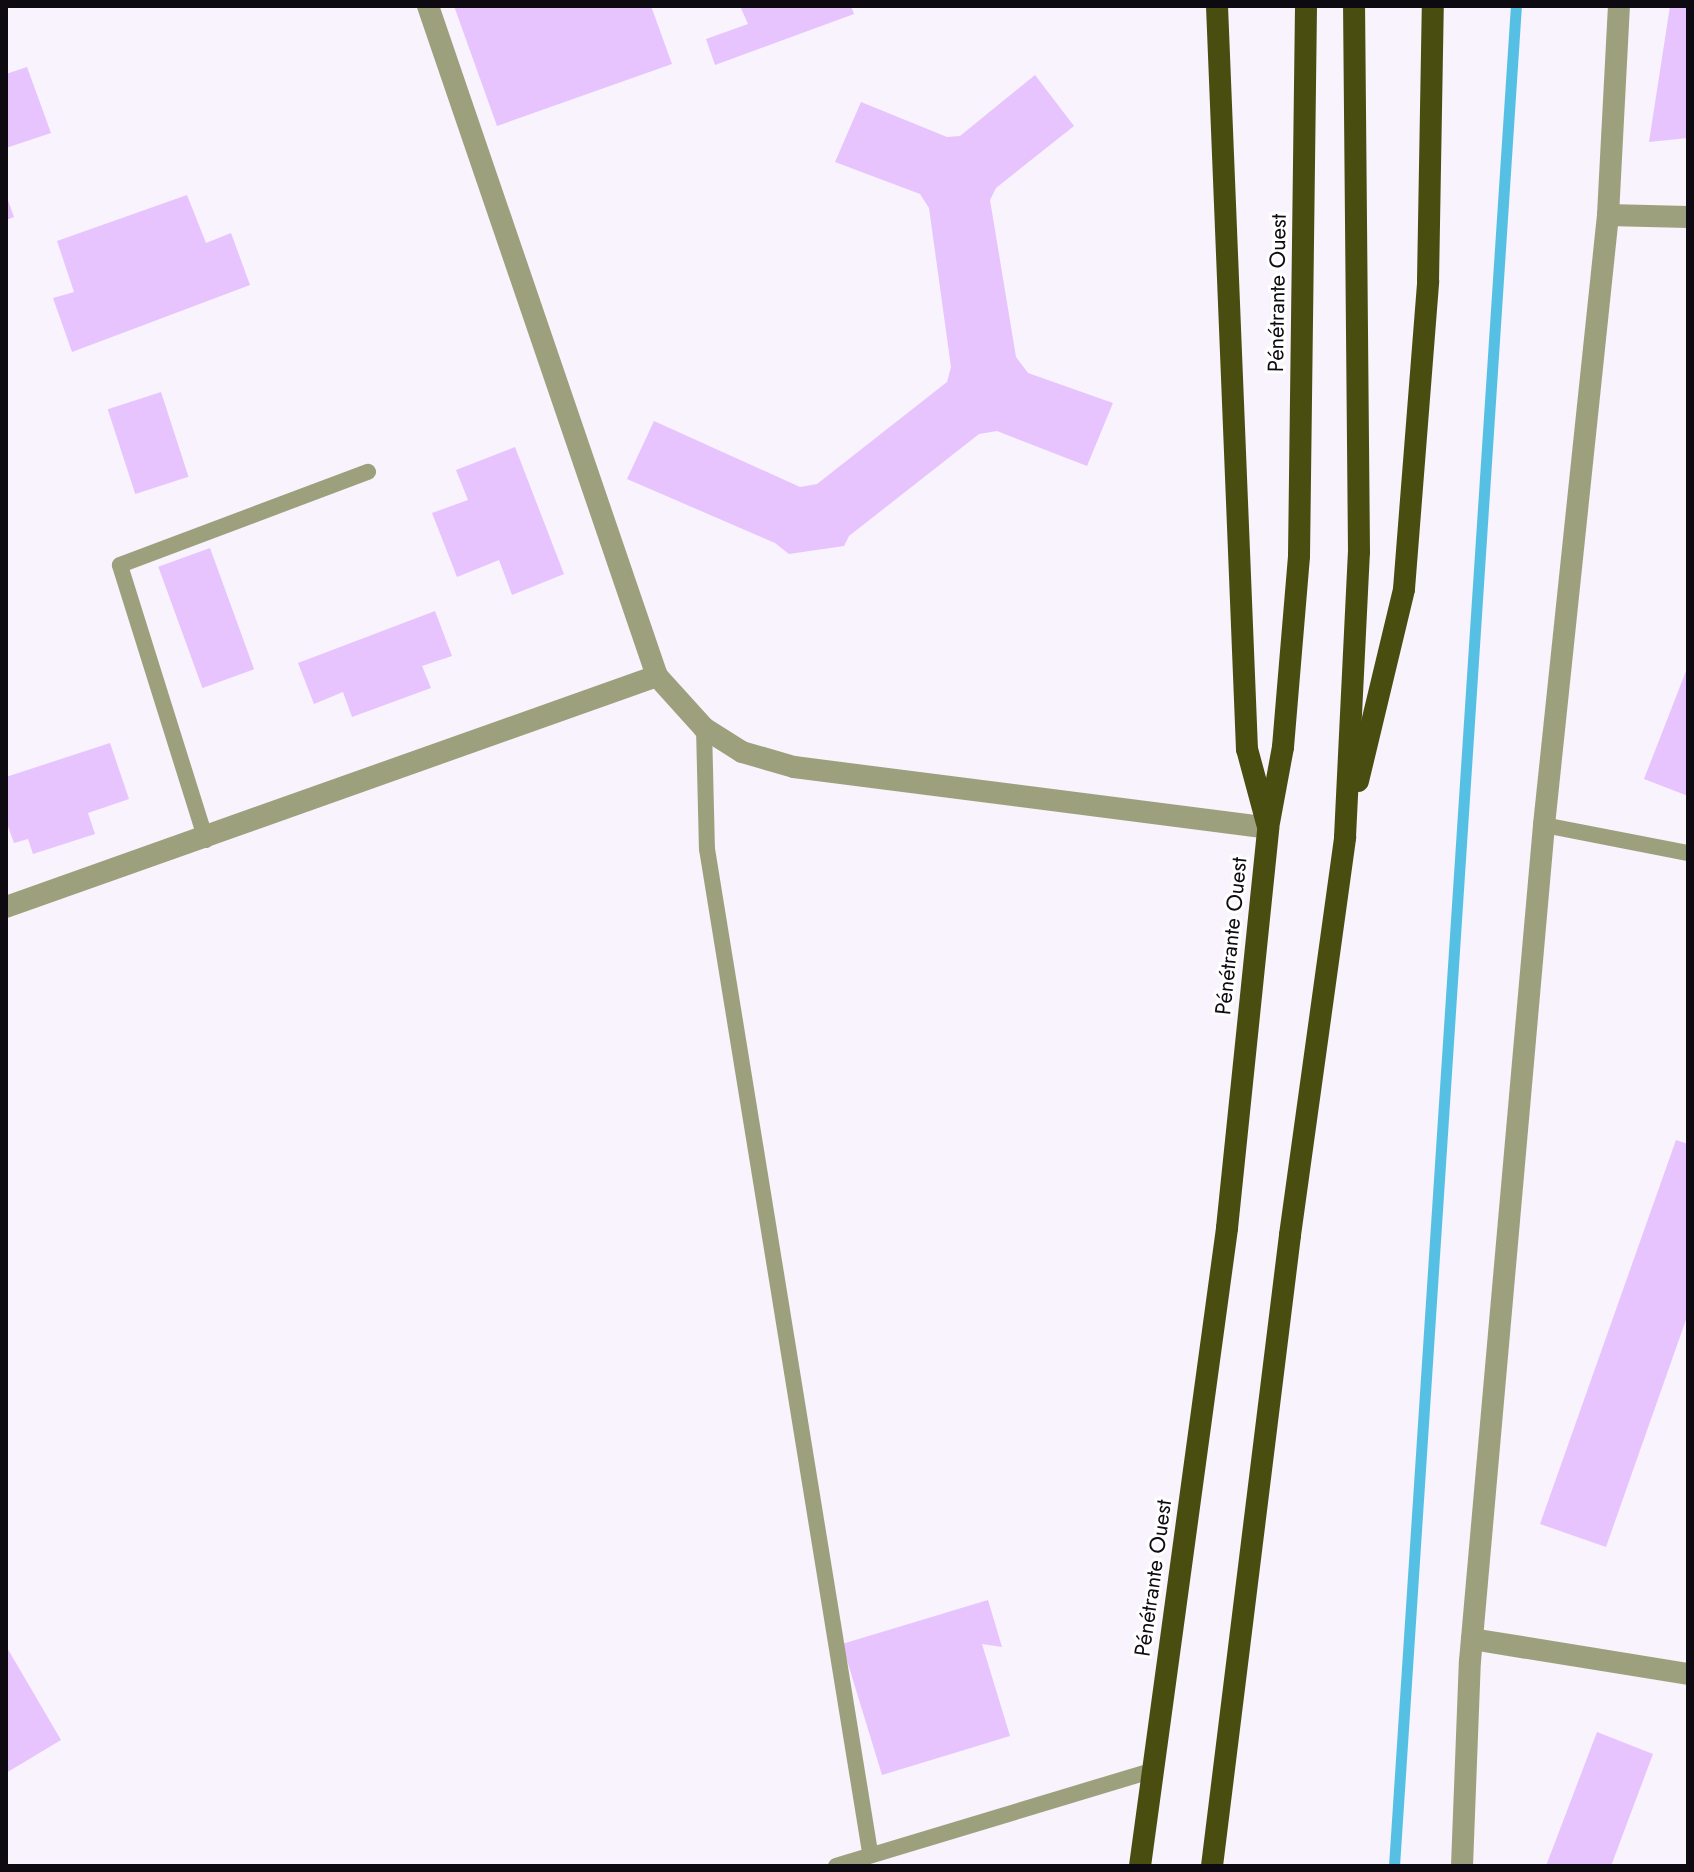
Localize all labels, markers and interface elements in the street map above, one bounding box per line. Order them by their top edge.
street label: Pénétrante Ouest [1262,214,1292,372]
street label: Pénétrante Ouest [1210,856,1252,1016]
street label: Pénétrante Ouest [1129,1498,1177,1658]

